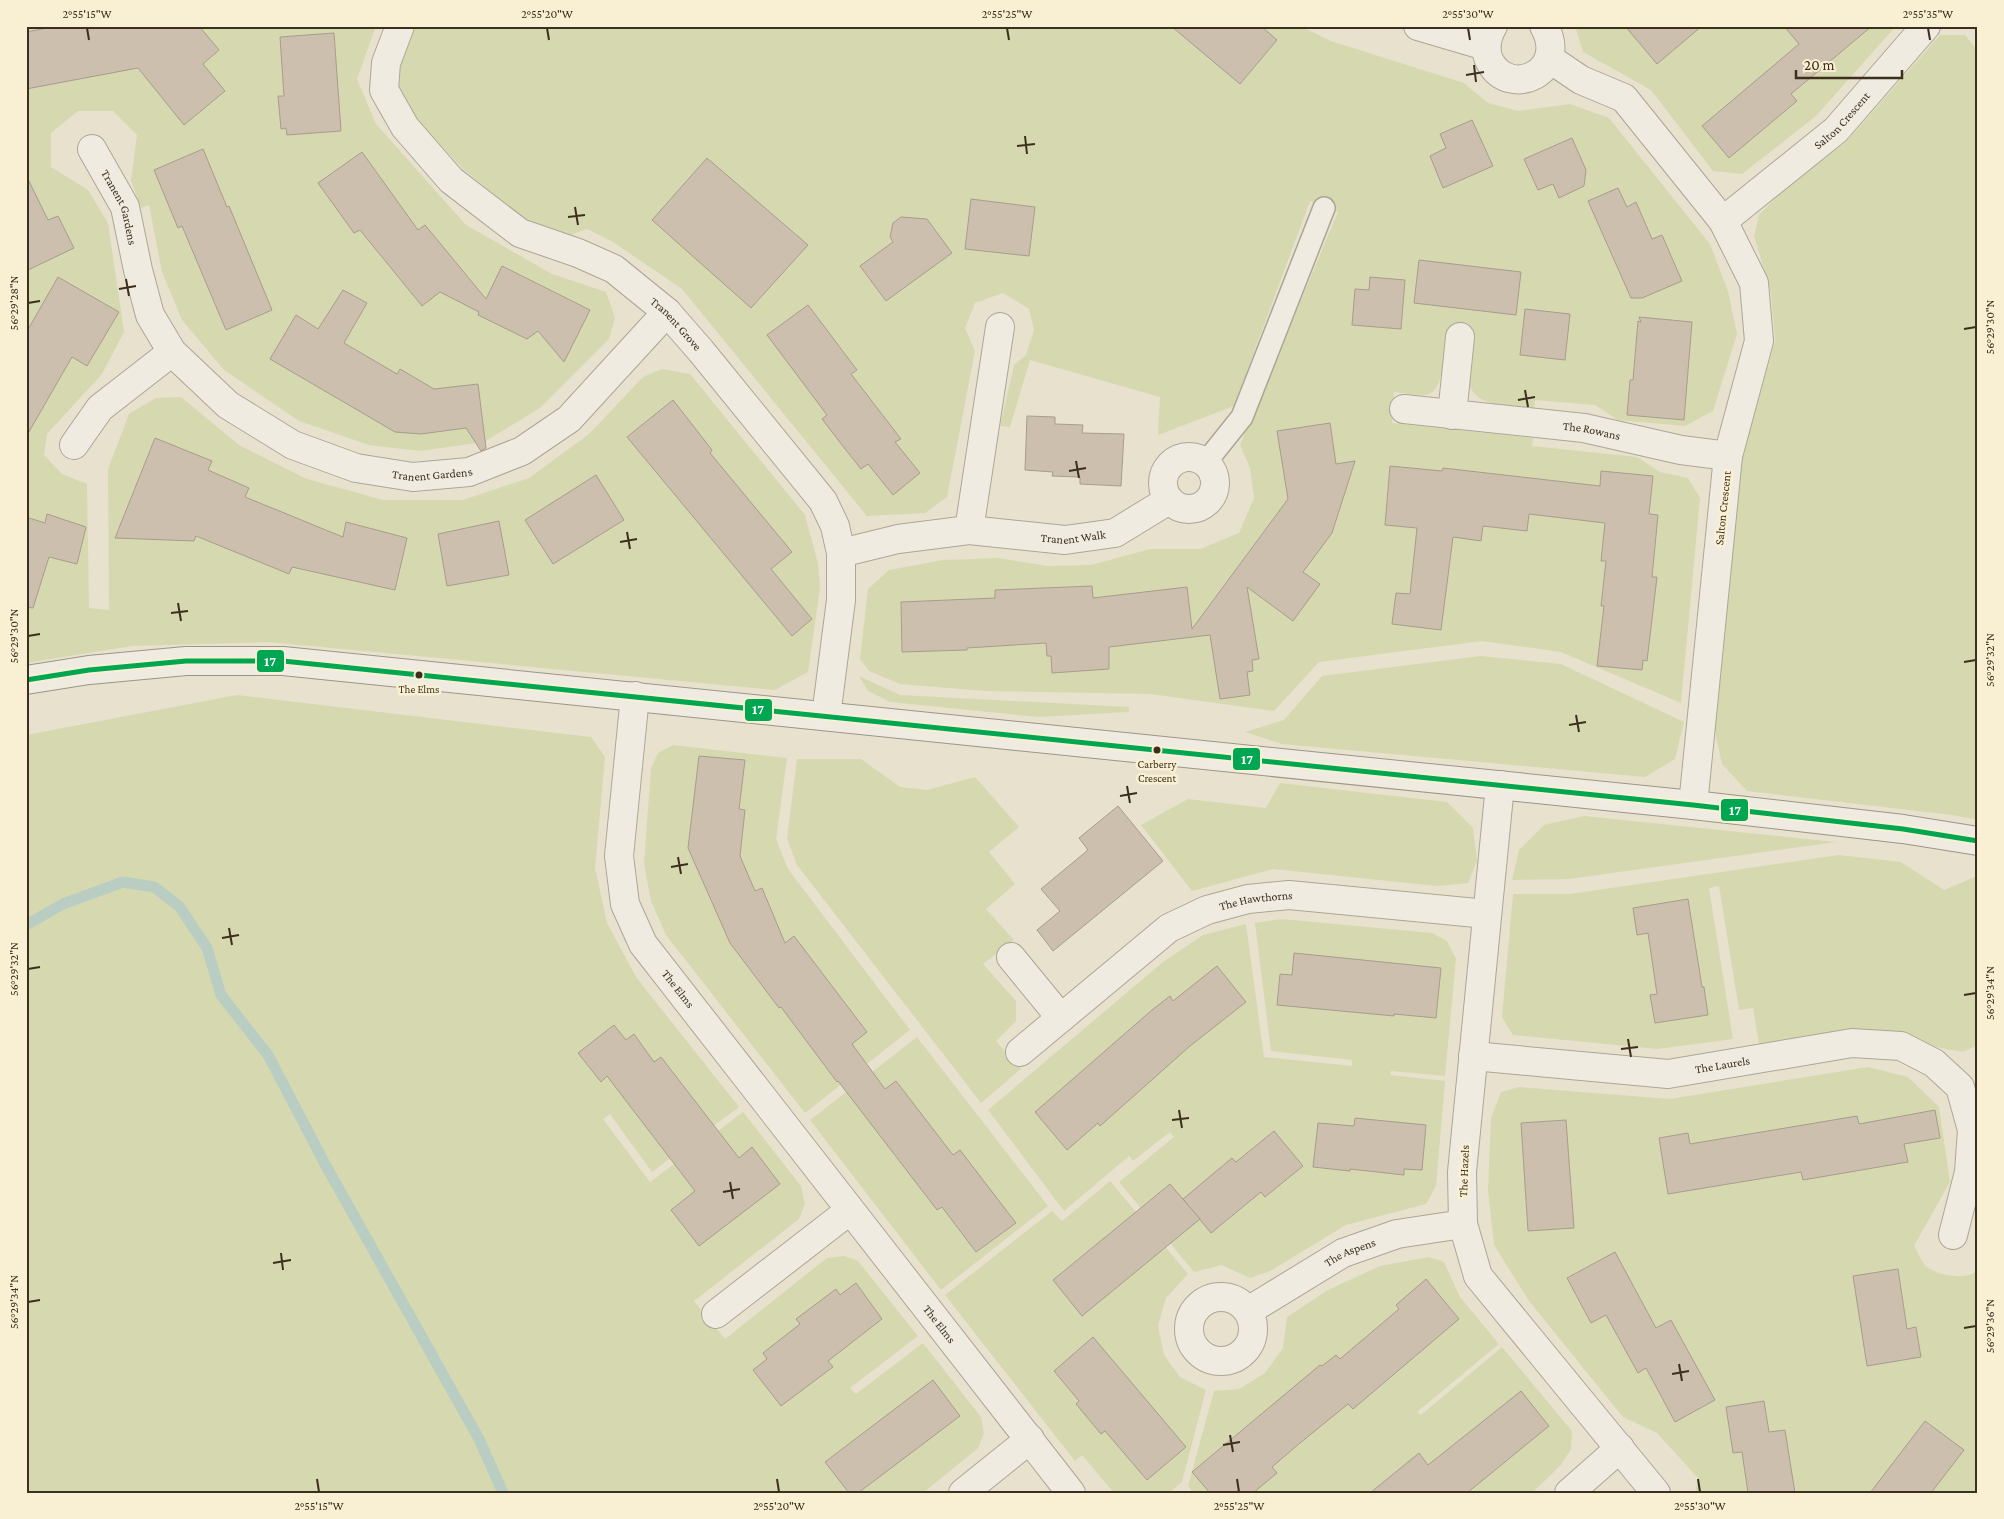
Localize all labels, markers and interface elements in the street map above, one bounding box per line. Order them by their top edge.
text: 2°55'15"W [63,7,111,21]
text: 2°55'20"W [521,7,573,21]
text: 2°55'25"W [982,7,1032,21]
text: 2°55'30"W [1442,7,1494,21]
text: 2°55'35"W [1903,7,1953,21]
scale bar [1796,48,1903,80]
text: 20 m [1804,57,1835,73]
street label: Salton Crescent [1811,88,1874,152]
street label: Tranent Gardens [98,167,140,246]
text: 56°29'28"N [7,275,21,331]
street label: Tranent Grove [647,294,705,354]
text: 56°29'30"N [1983,299,1997,355]
street label: The Rowans [1562,419,1622,443]
street label: Tranent Gardens [391,464,475,484]
street label: Salton Crescent [1712,469,1734,546]
street label: Tranent Walk [1040,527,1107,547]
text: 56°29'30"N [7,608,21,664]
text: 56°29'32"N [1983,633,1997,687]
line badge: 17 [256,649,285,673]
text: 17 [264,653,276,669]
marker: The Elms [414,670,424,680]
place label: The Elms [399,683,439,695]
line badge: 17 [744,698,773,722]
text: 17 [752,701,764,717]
marker: Carberry Crescent [1152,745,1162,755]
line badge: 17 [1232,747,1261,771]
text: 17 [1241,751,1253,767]
place label: Carberry Crescent [1138,758,1177,784]
line badge: 17 [1720,798,1749,822]
text: 17 [1729,802,1741,818]
street label: The Hawthorns [1218,888,1294,913]
text: 56°29'32"N [7,942,21,996]
text: 56°29'34"N [1983,966,1997,1020]
street label: The Elms [659,967,697,1011]
street label: The Laurels [1694,1053,1751,1076]
street label: The Hazels [1456,1144,1472,1197]
street label: The Aspens [1322,1235,1378,1270]
text: 56°29'34"N [7,1275,21,1329]
text: 56°29'36"N [1983,1299,1997,1353]
street label: The Elms [920,1302,959,1346]
text: 2°55'15"W [295,1499,343,1513]
text: 2°55'20"W [753,1499,805,1513]
text: 2°55'25"W [1214,1499,1264,1513]
text: 2°55'30"W [1674,1499,1726,1513]

